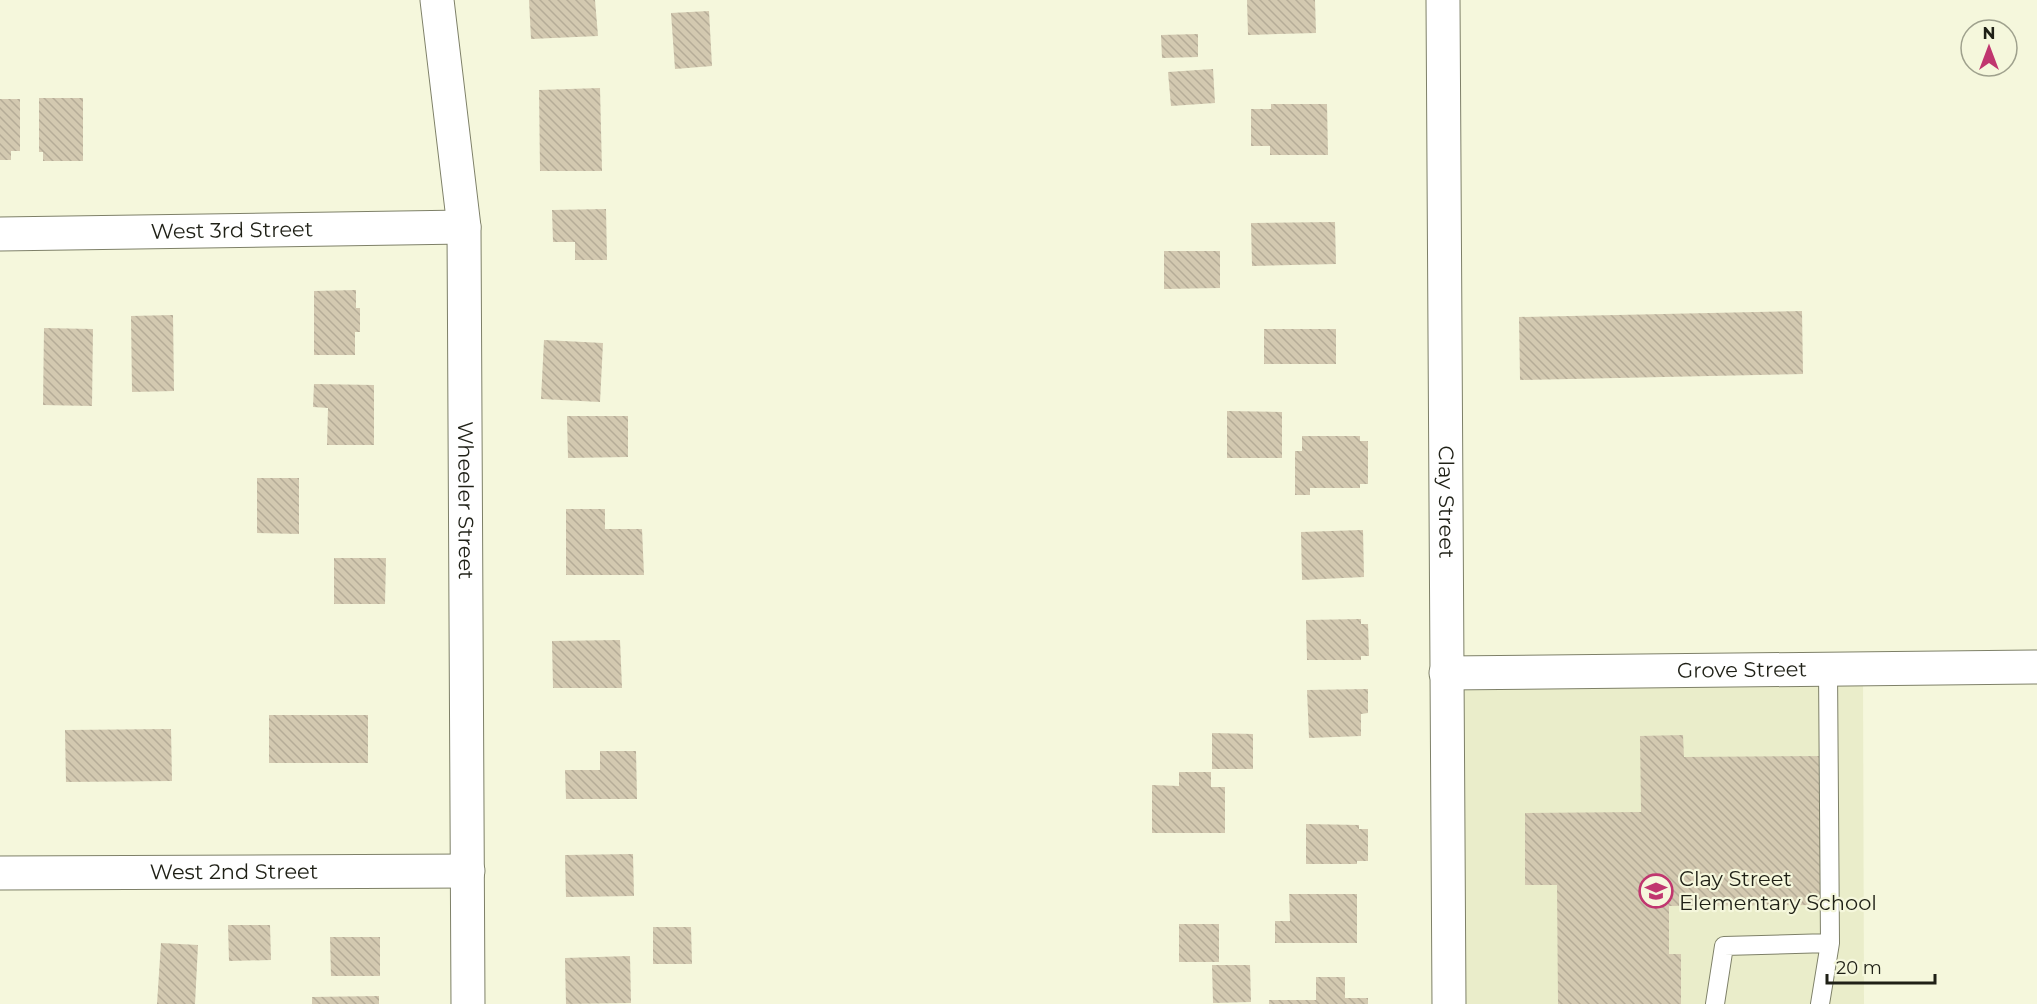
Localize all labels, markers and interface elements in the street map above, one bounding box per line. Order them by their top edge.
north arrow [1959,18,2019,78]
text: N [1983,24,1995,43]
street label: West 3rd Street [151,216,313,244]
street label: Wheeler Street [453,421,479,580]
street label: Clay Street [1434,445,1459,559]
street label: Grove Street [1677,656,1807,683]
street label: West 2nd Street [150,859,318,884]
place label: Clay Street Elementary School [1679,866,1877,915]
school or university icon: Clay Street Elementary School [1638,873,1674,909]
scale bar [1827,947,1935,985]
text: 20 m [1836,957,1882,979]

